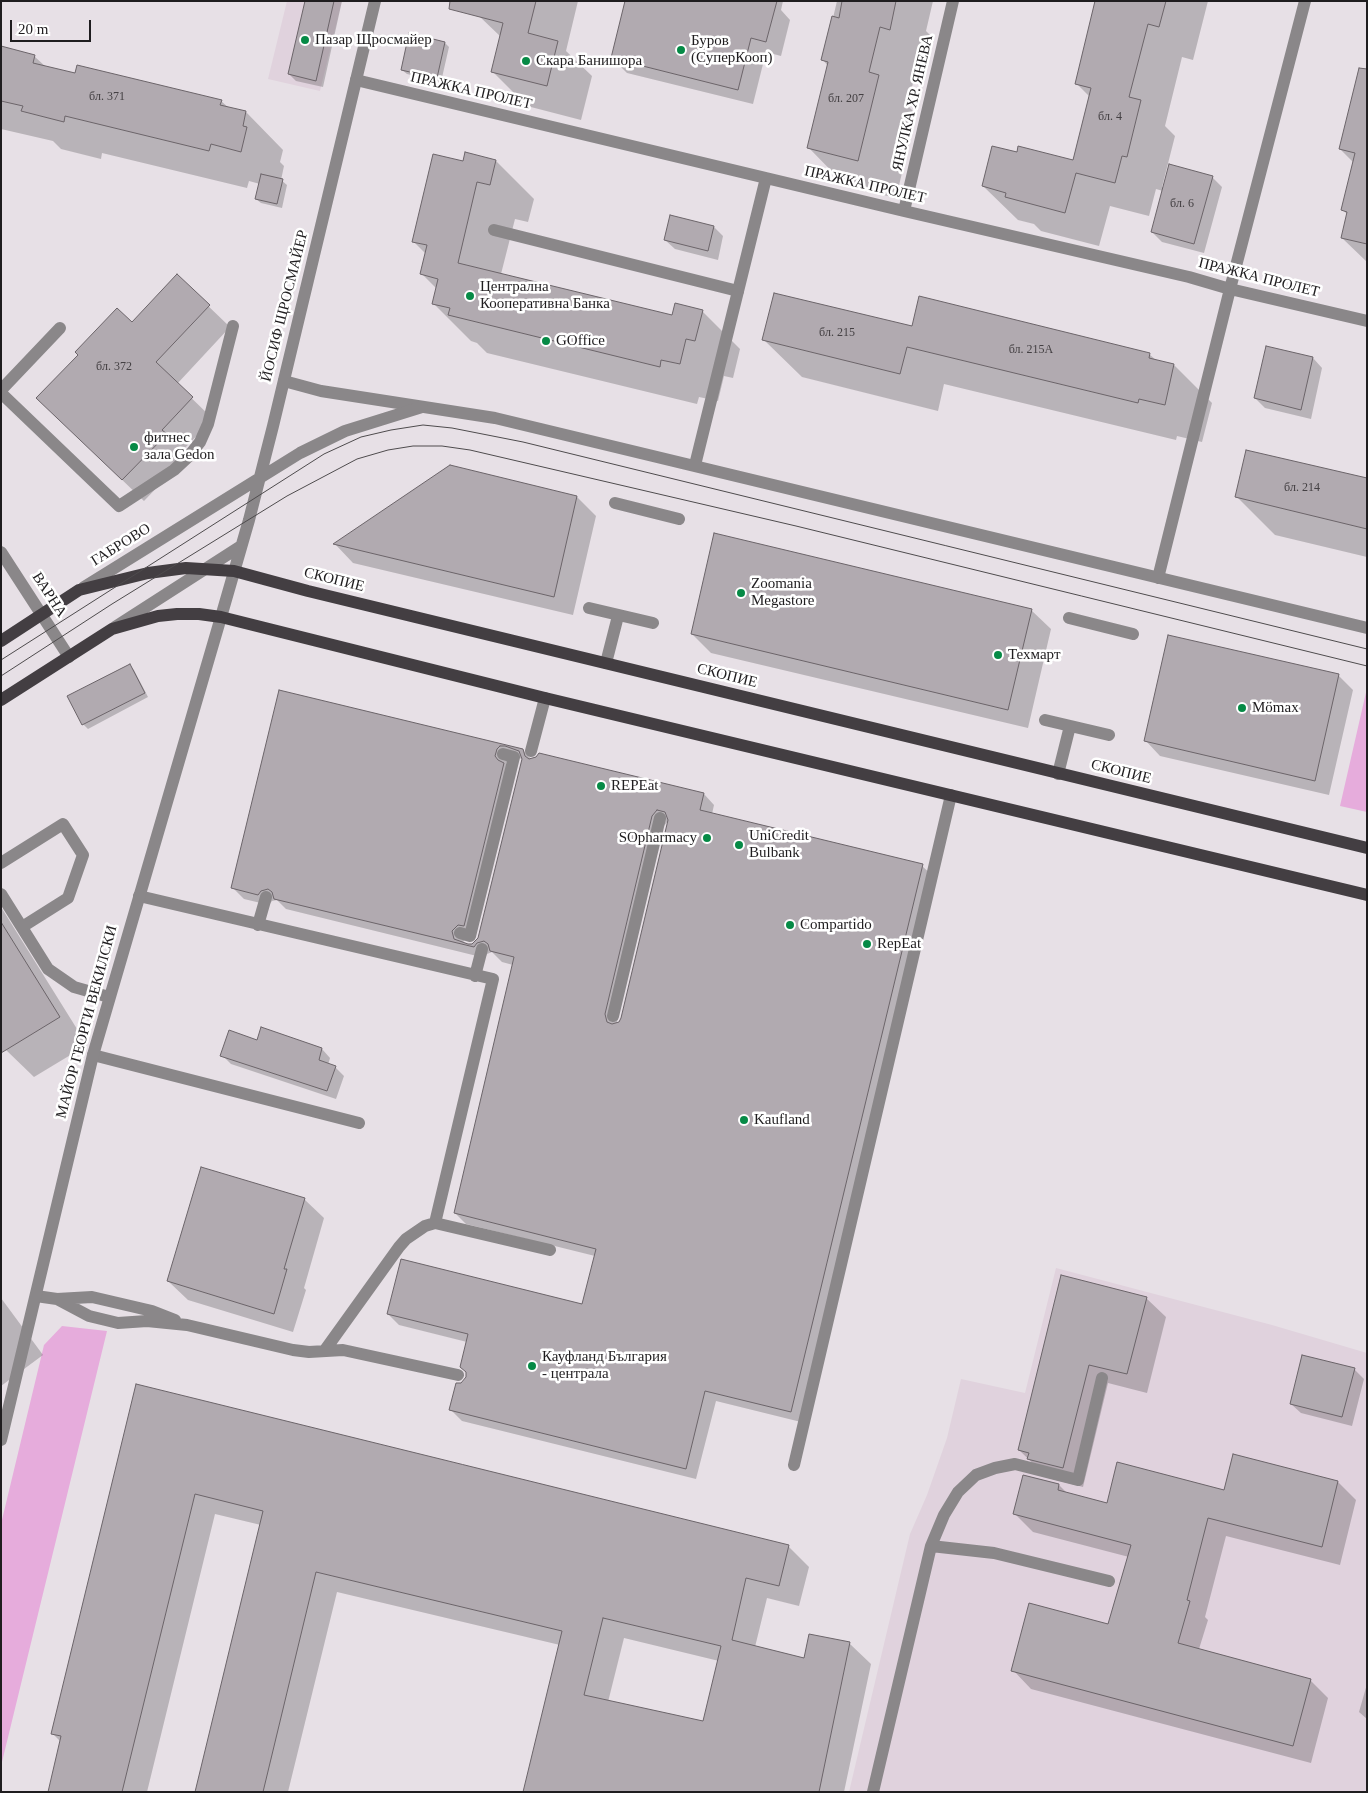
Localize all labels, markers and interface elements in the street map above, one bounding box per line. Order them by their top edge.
scale bar [12,10,94,42]
text: 20 m [18,21,48,37]
place label: Пазар Щросмайер [315,31,432,49]
place label: Буров (СуперКооп) [691,32,773,67]
street label: ЯНУЛКА ХР. ЯНЕВА [889,33,937,173]
marker: Пазар Щросмайер [299,34,311,46]
marker: Буров (СуперКооп) [675,44,687,56]
place label: Скара Банишора [536,52,642,70]
marker: Скара Банишора [520,55,532,67]
street label: ПРАЖКА ПРОЛЕТ [409,68,533,114]
house number: бл. 371 [89,90,125,104]
house number: бл. 207 [828,92,864,106]
house number: бл. 4 [1098,110,1122,124]
street label: ПРАЖКА ПРОЛЕТ [803,162,927,208]
house number: бл. 6 [1170,197,1194,211]
street label: ЙОСИФ ЩРОСМАЙЕР [257,228,313,384]
street label: ПРАЖКА ПРОЛЕТ [1197,254,1321,302]
place label: Централна Кооперативна Банка [480,278,610,313]
marker: Централна Кооперативна Банка [464,290,476,302]
house number: бл. 215 [819,326,855,340]
place label: GOffice [556,332,605,350]
marker: GOffice [540,335,552,347]
house number: бл. 215А [1009,343,1053,357]
house number: бл. 372 [96,360,132,374]
place label: фитнес зала Gedon [144,429,215,464]
marker: фитнес зала Gedon [128,441,140,453]
house number: бл. 214 [1284,481,1320,495]
street label: ГАБРОВО [88,520,154,570]
street label: СКОПИЕ [302,564,366,596]
street label: ВАРНА [28,569,70,621]
place label: Zoomania Megastore [751,575,814,610]
marker: Zoomania Megastore [735,587,747,599]
place label: Техмарт [1008,646,1060,664]
marker: Техмарт [992,649,1004,661]
street label: СКОПИЕ [695,660,759,692]
place label: Mömax [1252,699,1299,717]
marker: Mömax [1236,702,1248,714]
street label: СКОПИЕ [1089,756,1153,788]
place label: REPEat [611,777,658,795]
marker: REPEat [595,780,607,792]
place label: UniCredit Bulbank [749,827,809,862]
place label: SOpharmacy [619,829,697,847]
marker: SOpharmacy [701,832,713,844]
marker: UniCredit Bulbank [733,839,745,851]
place label: Compartido [800,916,872,934]
marker: Compartido [784,919,796,931]
street label: МАЙОР ГЕОРГИ ВЕКИЛСКИ [53,923,121,1121]
place label: RepEat [877,935,921,953]
marker: RepEat [861,938,873,950]
place label: Kaufland [754,1111,810,1129]
marker: Kaufland [738,1114,750,1126]
place label: Кауфланд България - централа [542,1348,667,1383]
marker: Кауфланд България - централа [526,1360,538,1372]

